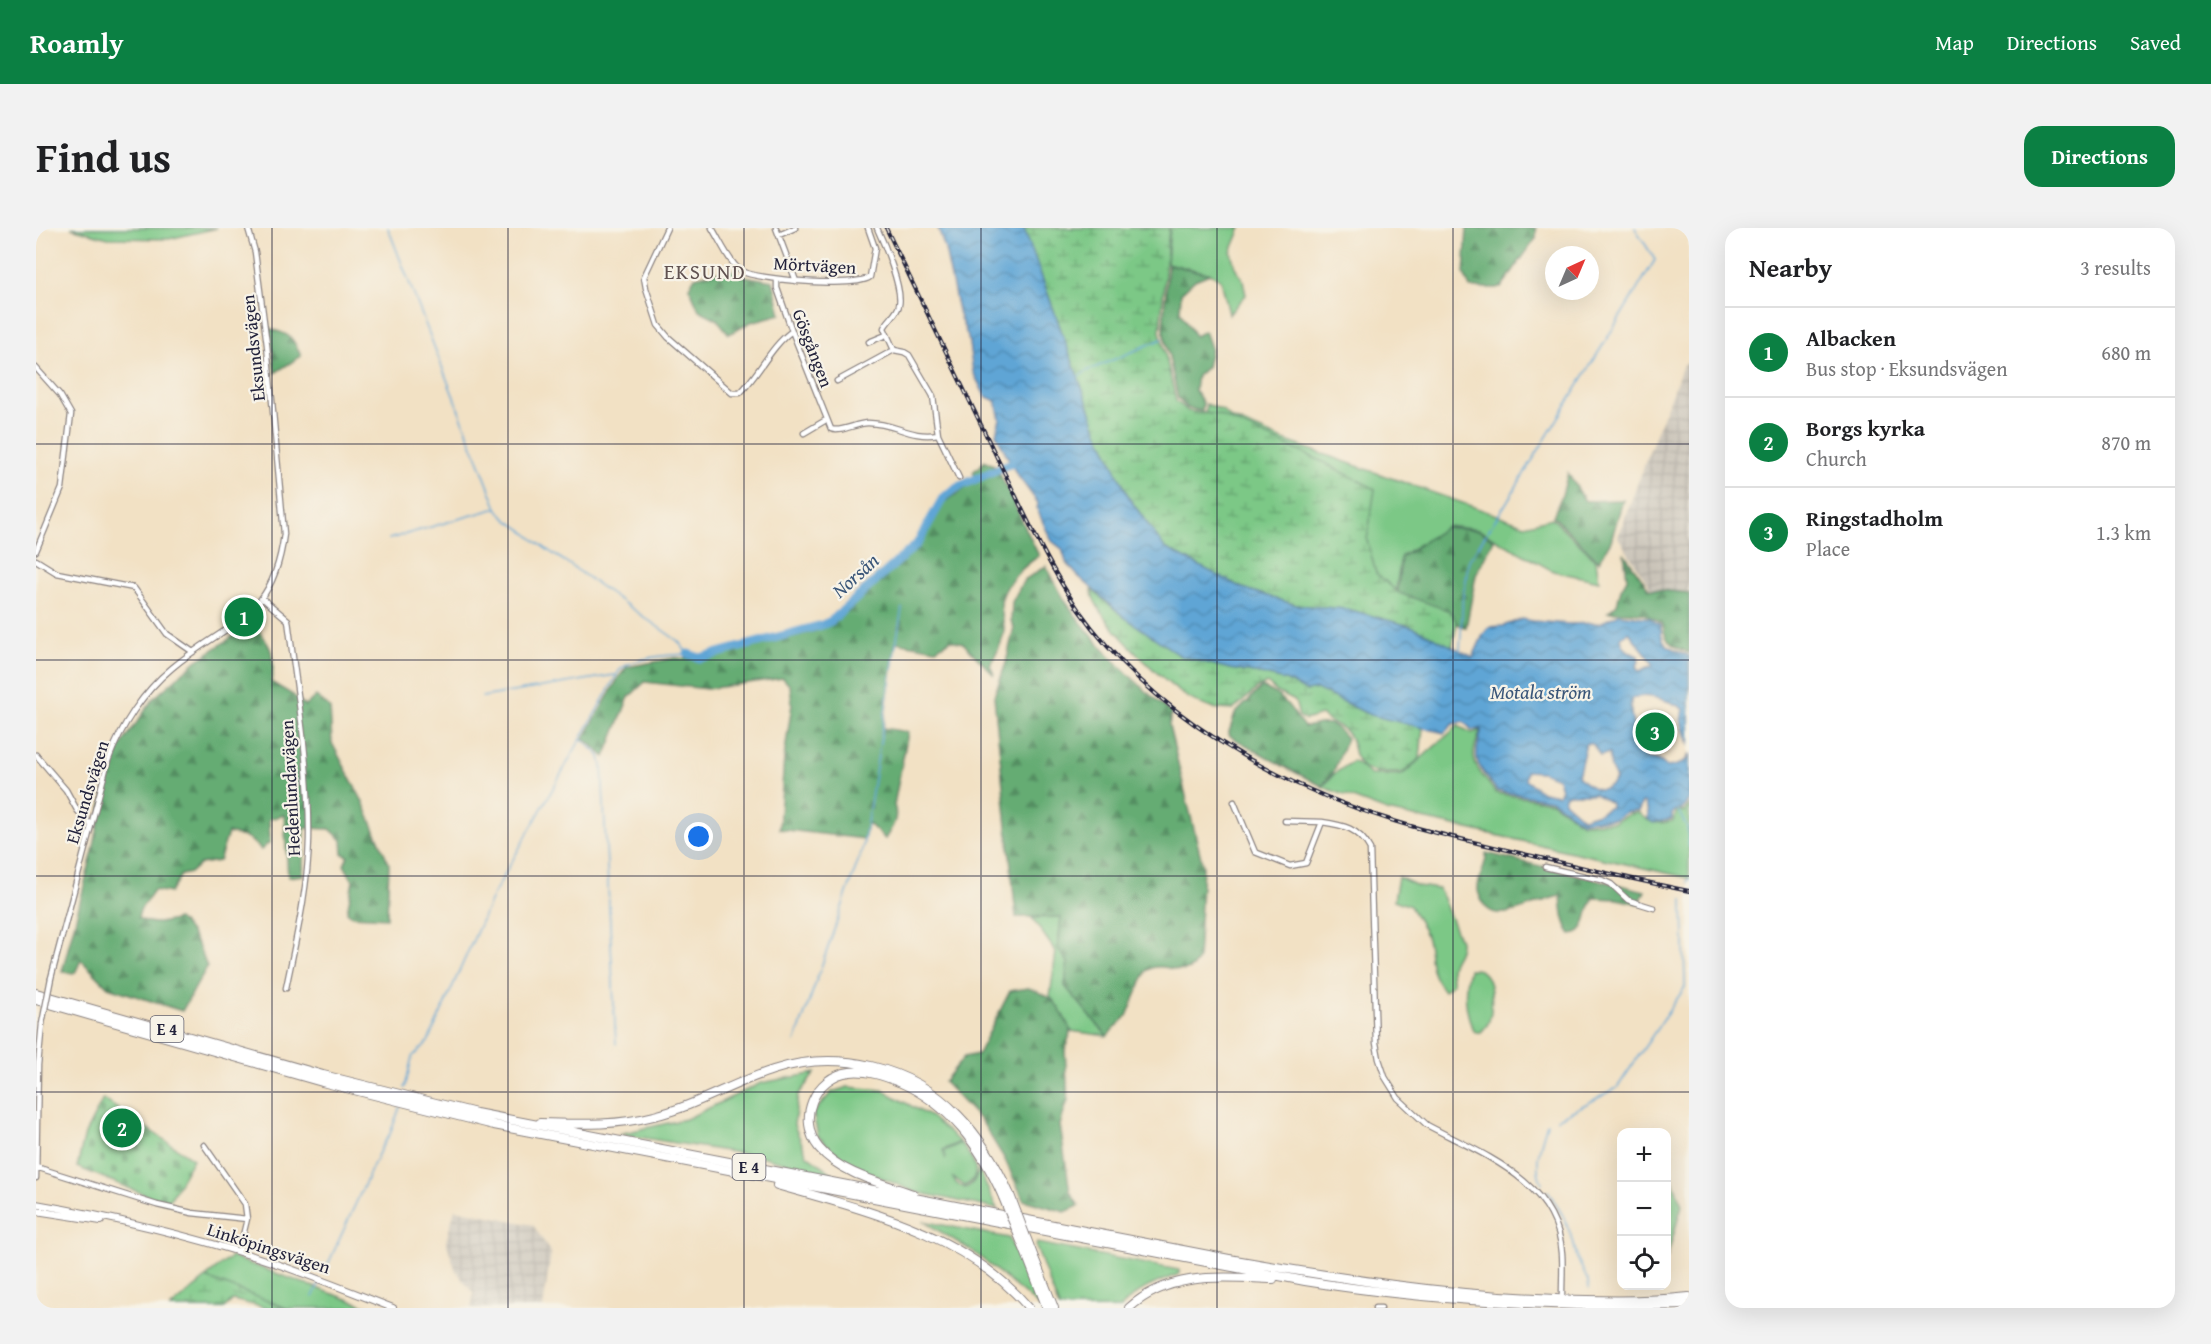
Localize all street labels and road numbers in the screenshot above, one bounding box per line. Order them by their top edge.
street label: Mörtvägen [773,249,857,281]
street label: Eksundsvägen [234,293,272,403]
street label: Gösgången [786,305,840,391]
street label: Hedenlundavägen [273,719,307,857]
street label: Eksundsvägen [58,737,116,847]
road number: E 4 [150,1016,184,1042]
road number: E 4 [732,1154,766,1180]
street label: Linköpingsvägen [204,1215,334,1281]

